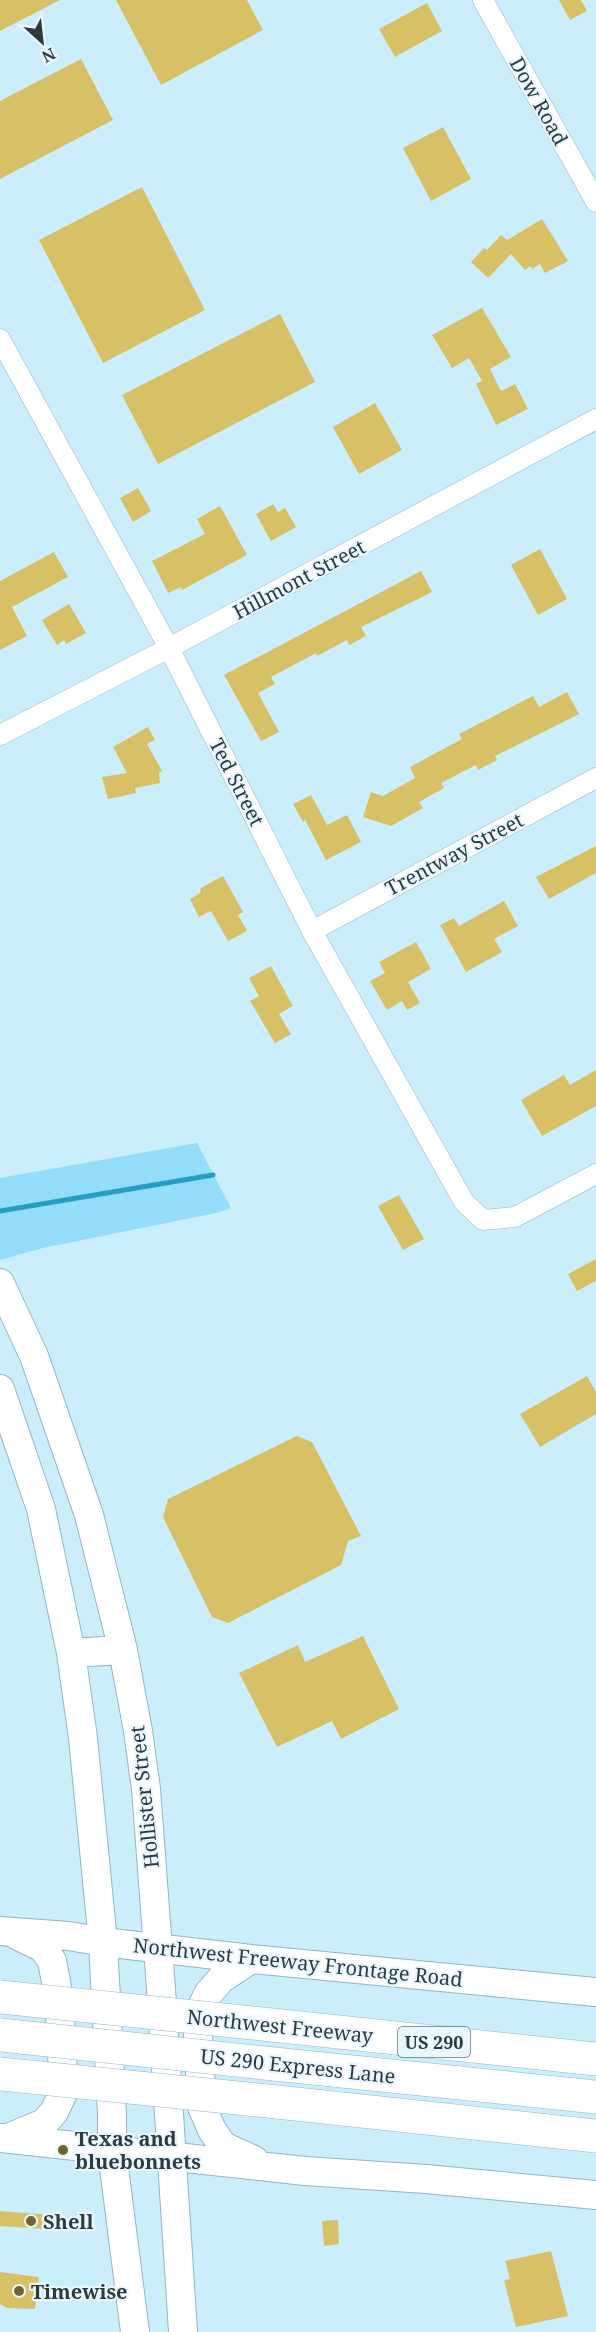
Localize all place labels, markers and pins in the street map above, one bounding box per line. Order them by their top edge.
place label: Texas and bluebonnets [75,2125,201,2175]
marker: Texas and bluebonnets [56,2143,70,2157]
place label: Shell [43,2208,93,2235]
marker: Shell [24,2214,38,2228]
place label: Timewise [31,2278,127,2305]
marker: Timewise [12,2284,26,2298]

